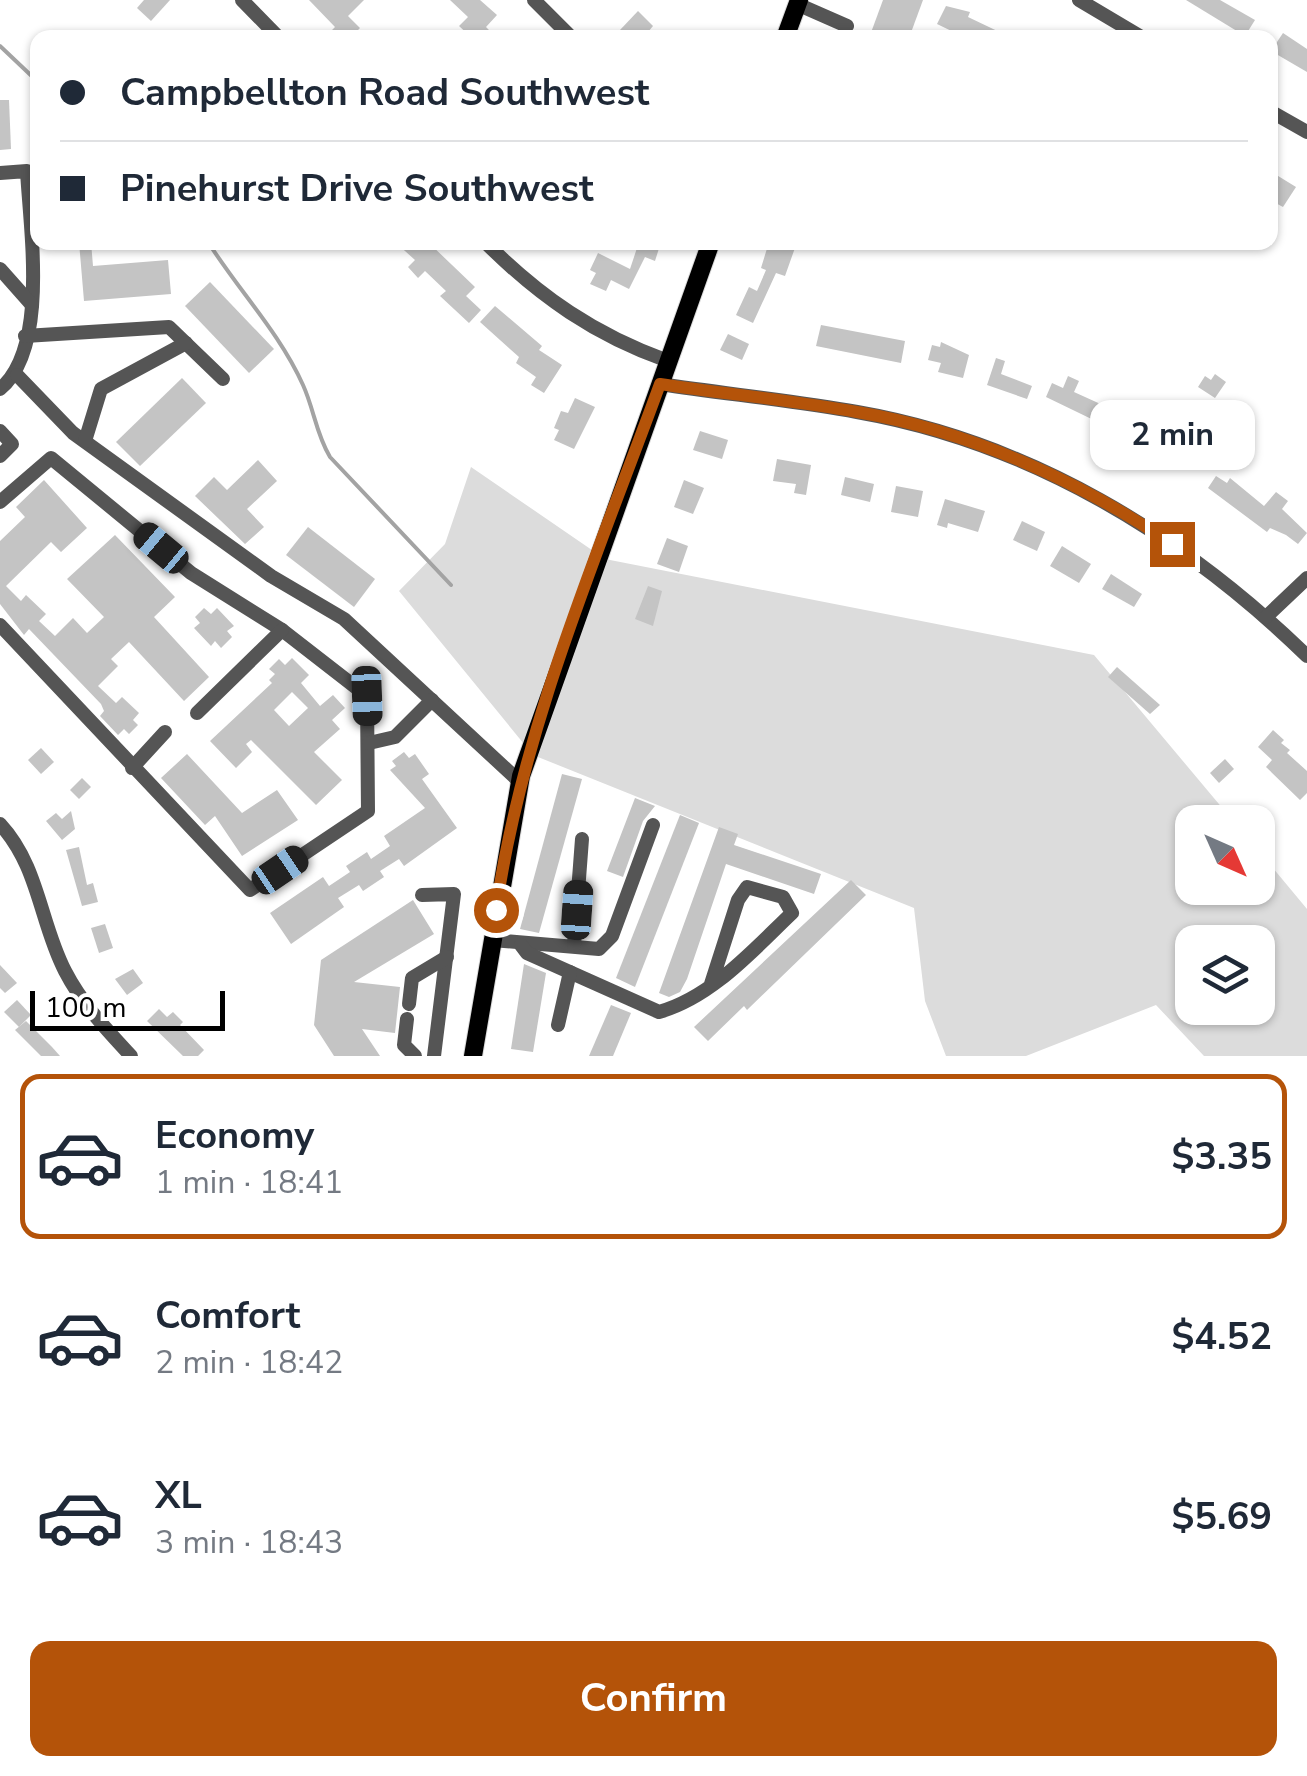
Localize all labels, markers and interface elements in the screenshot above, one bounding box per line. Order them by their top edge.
text: Campbellton Road Southwest [120,67,649,118]
text: Pinehurst Drive Southwest [120,163,594,214]
callout: 2 min [1090,399,1254,469]
text: 2 min [1131,413,1214,456]
car [128,517,194,579]
route end [1150,522,1195,567]
car [351,665,383,727]
north arrow [1175,805,1275,905]
map controls [1175,805,1275,1025]
car [247,841,313,899]
car [560,879,594,941]
route start [474,888,519,933]
button: layers [1175,925,1275,1025]
scale bar [30,986,225,1030]
text: 100 m [45,989,127,1027]
text: Economy [155,1110,314,1161]
icon: car [35,1112,125,1202]
text: $3.35 [1171,1131,1272,1182]
text: 1 min · 18:41 [155,1161,343,1204]
text: Comfort [155,1290,300,1341]
icon: car [35,1292,125,1382]
text: $4.52 [1171,1311,1272,1362]
text: 2 min · 18:42 [155,1341,343,1384]
text: XL [155,1470,202,1521]
icon: car [35,1472,125,1562]
text: $5.69 [1171,1491,1272,1542]
text: 3 min · 18:43 [155,1521,343,1564]
button: Confirm [30,1641,1277,1756]

